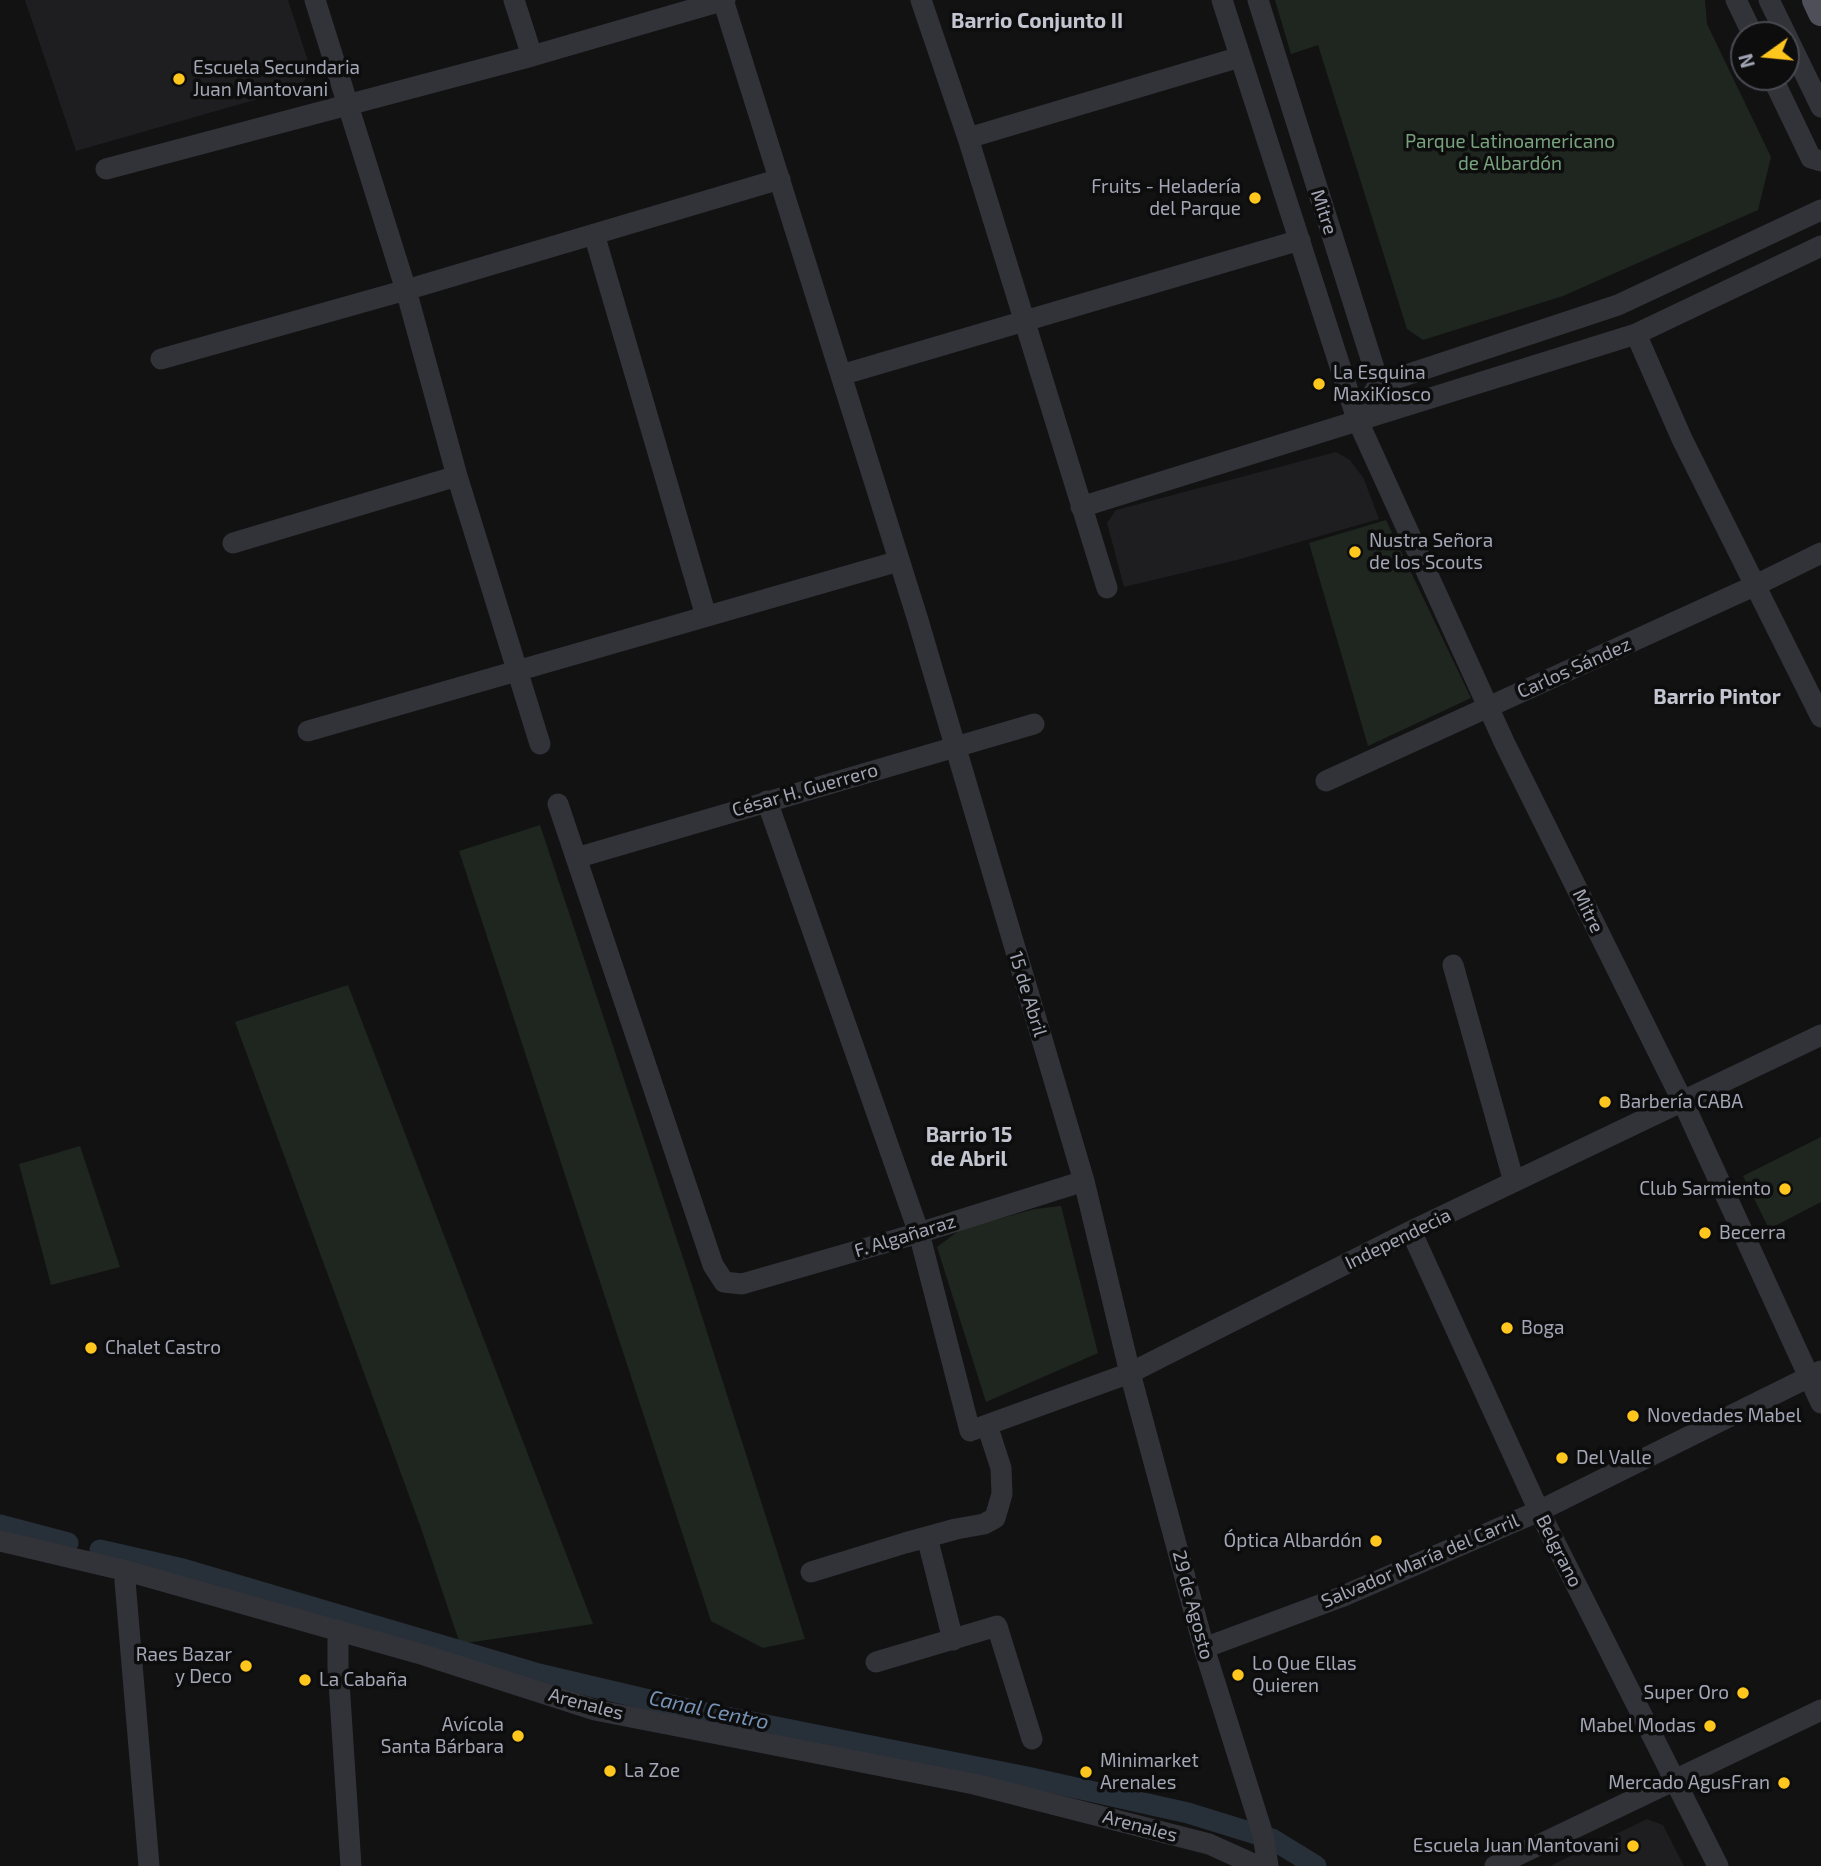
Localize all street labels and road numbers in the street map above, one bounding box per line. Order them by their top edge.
street label: Mitre [1306,187,1342,237]
street label: Carlos Sández [1514,633,1634,703]
street label: César H. Guerrero [729,758,881,822]
street label: Mitre [1568,885,1608,937]
street label: 15 de Abril [1004,949,1052,1039]
street label: Independecia [1341,1204,1455,1274]
street label: F. Algañaraz [851,1210,959,1262]
street label: Salvador María del Carril [1318,1509,1522,1613]
street label: Belgrano [1531,1511,1587,1591]
street label: 29 de Agosto [1168,1548,1218,1662]
street label: Arenales [546,1683,626,1725]
street label: Arenales [1100,1805,1180,1847]

